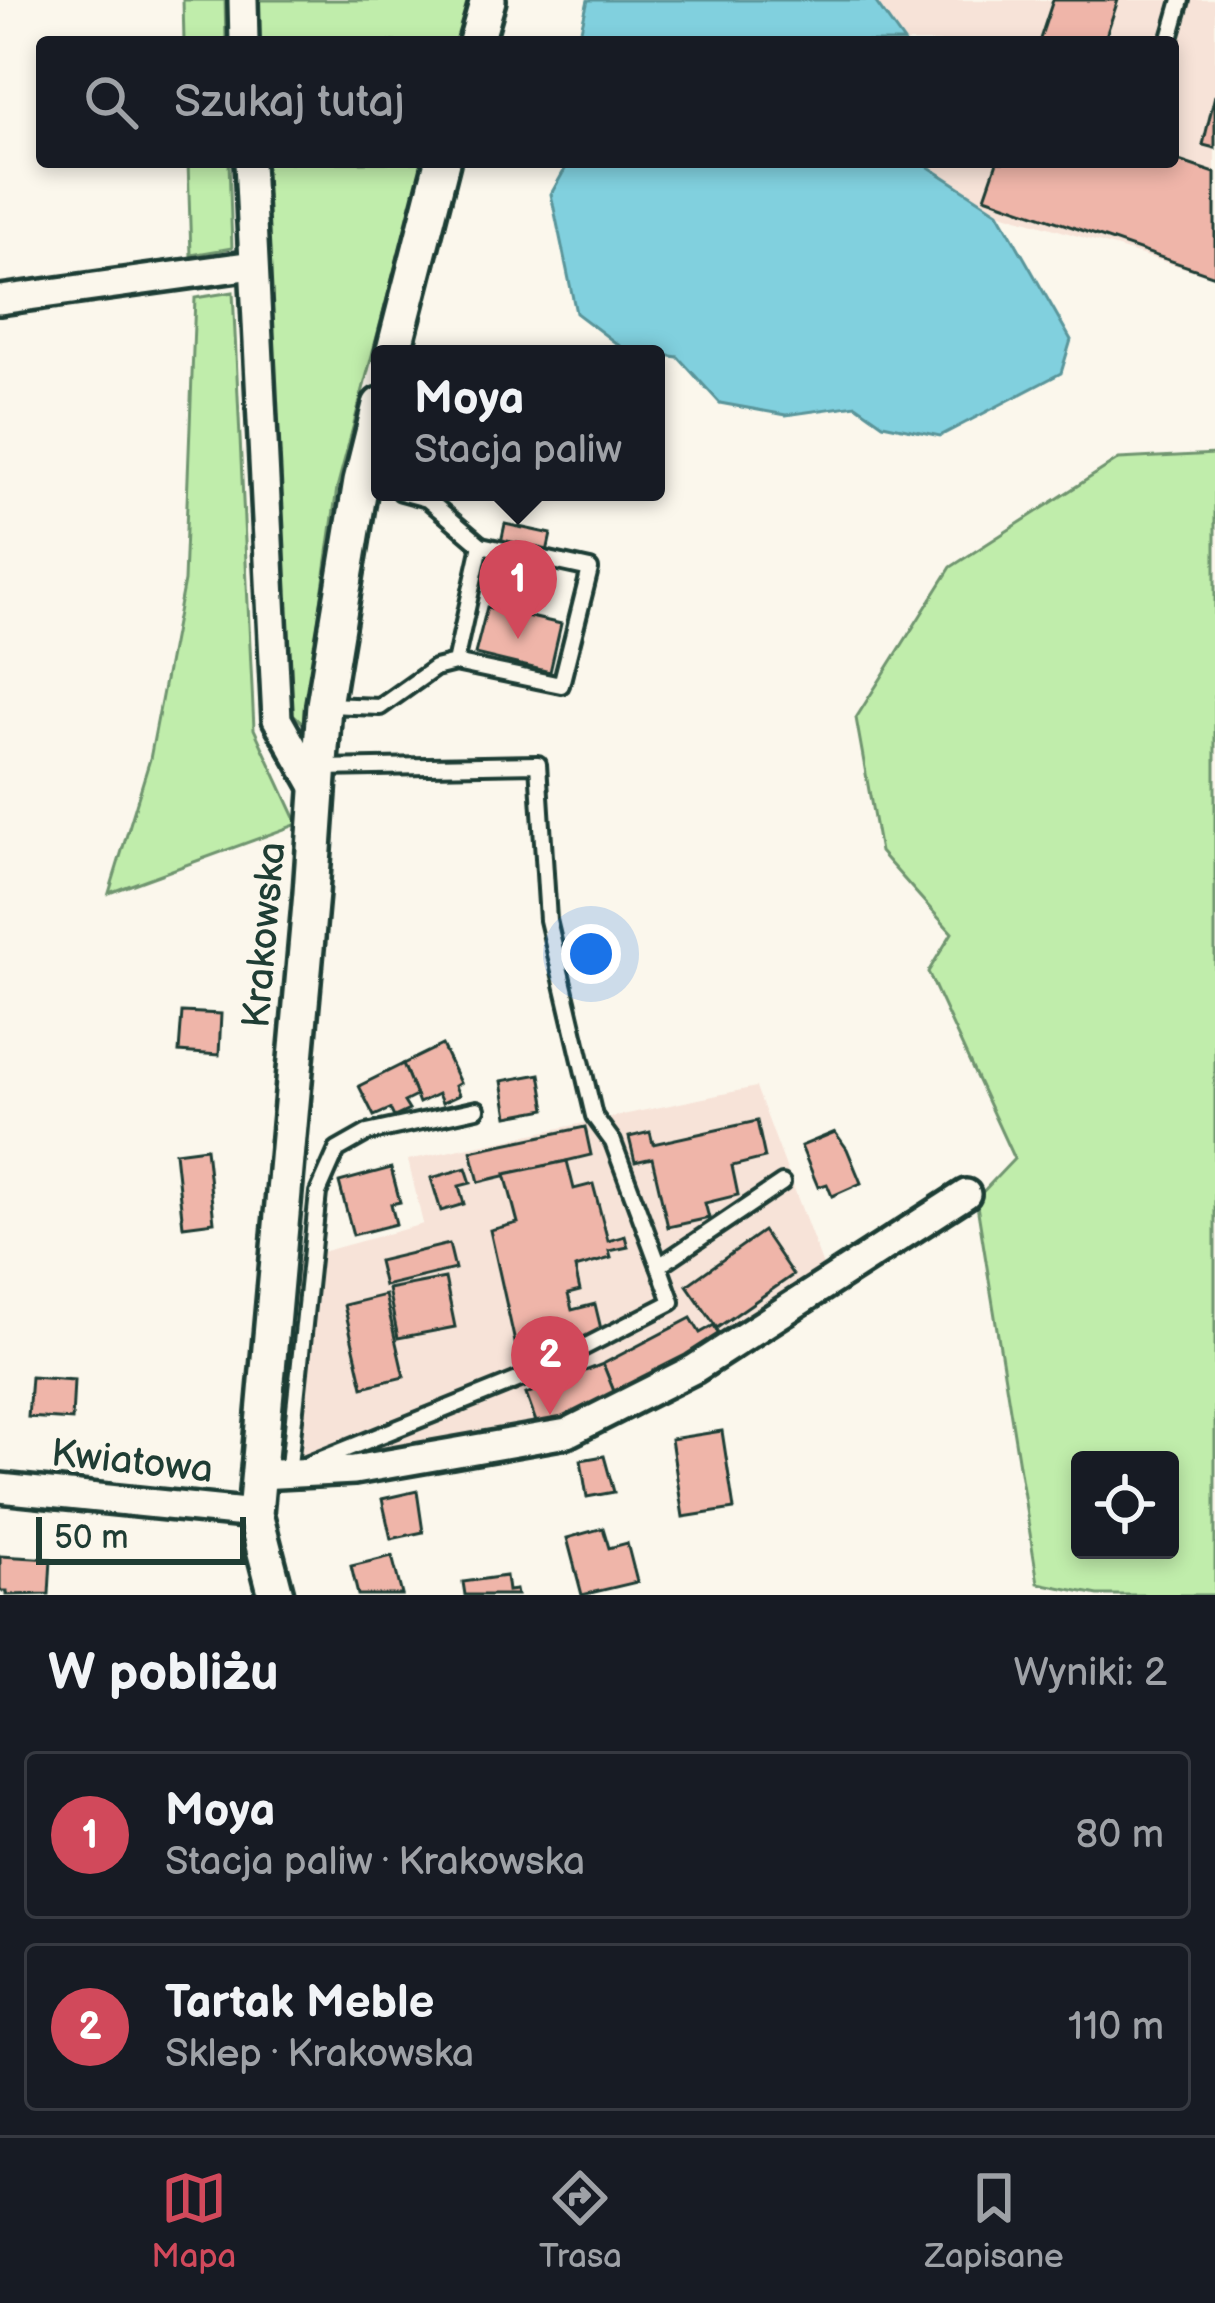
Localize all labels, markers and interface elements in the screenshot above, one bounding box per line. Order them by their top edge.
search box [36,36,1179,168]
icon: search [78,69,144,135]
text: Szukaj tutaj [174,75,405,130]
popup [371,345,665,501]
text: Moya [414,372,524,427]
text: Stacja paliw [414,427,622,474]
pin: 1 [479,540,557,639]
street label: Krakowska [233,840,297,1030]
your location [561,924,621,984]
pin: 2 [511,1316,589,1415]
street label: Kwiatowa [49,1430,215,1494]
map controls [1071,1451,1179,1559]
button: locate [1071,1451,1179,1559]
scale bar [36,1511,246,1564]
text: 50 m [54,1518,129,1558]
text: W pobliżu [48,1643,279,1704]
text: Wyniki: 2 [1013,1650,1167,1697]
text: Moya [165,1784,275,1839]
text: 1 [82,1812,98,1859]
text: 80 m [1076,1812,1164,1859]
text: Stacja paliw · Krakowska [165,1839,585,1886]
text: Tartak Meble [165,1976,434,2031]
text: 2 [78,2004,102,2051]
text: 110 m [1068,2004,1164,2051]
text: Sklep · Krakowska [165,2031,474,2078]
tab: Mapa [151,2165,236,2277]
tab: Trasa [539,2165,622,2277]
tab: Zapisane [925,2165,1064,2277]

